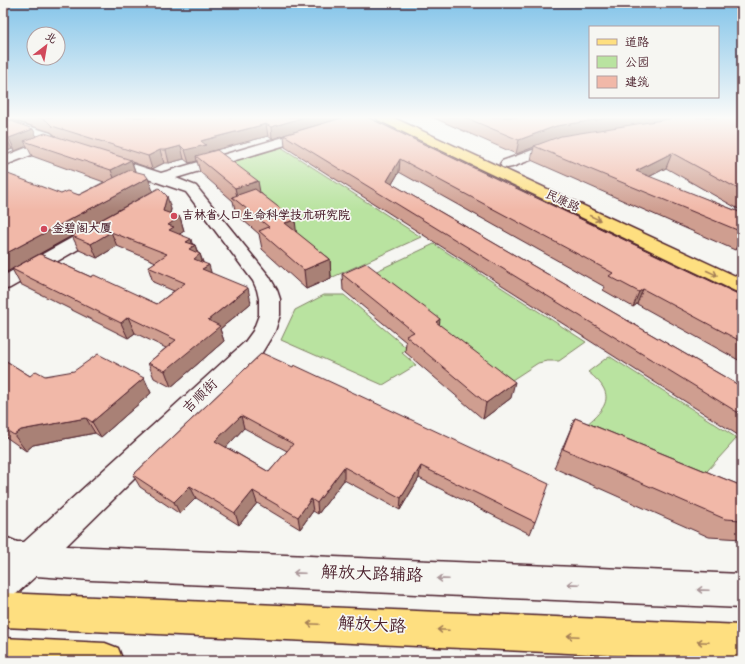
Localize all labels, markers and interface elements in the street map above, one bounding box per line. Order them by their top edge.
north arrow [26,26,66,66]
legend [589,26,719,98]
text: 北 [41,29,59,49]
text: 道路 [625,35,649,52]
text: 公园 [625,55,649,72]
text: 建筑 [625,75,649,92]
street label: 民康路 [542,187,582,217]
place label: 吉林省人口生命科学技术研究院 [182,208,350,225]
marker: 吉林省人口生命科学技术研究院 [169,211,179,221]
one-way arrow [588,215,600,222]
place label: 金碧阁大厦 [52,221,112,238]
marker: 金碧阁大厦 [39,224,49,234]
one-way arrow [706,270,718,277]
street label: 吉顺街 [179,375,223,419]
street label: 解放大路辅路 [321,562,423,590]
one-way arrow [293,569,306,577]
one-way arrow [437,575,450,583]
one-way arrow [567,581,580,588]
one-way arrow [697,586,710,593]
street label: 解放大路 [337,613,407,641]
one-way arrow [307,620,320,628]
one-way arrow [437,626,450,634]
one-way arrow [567,632,580,639]
one-way arrow [697,638,710,645]

